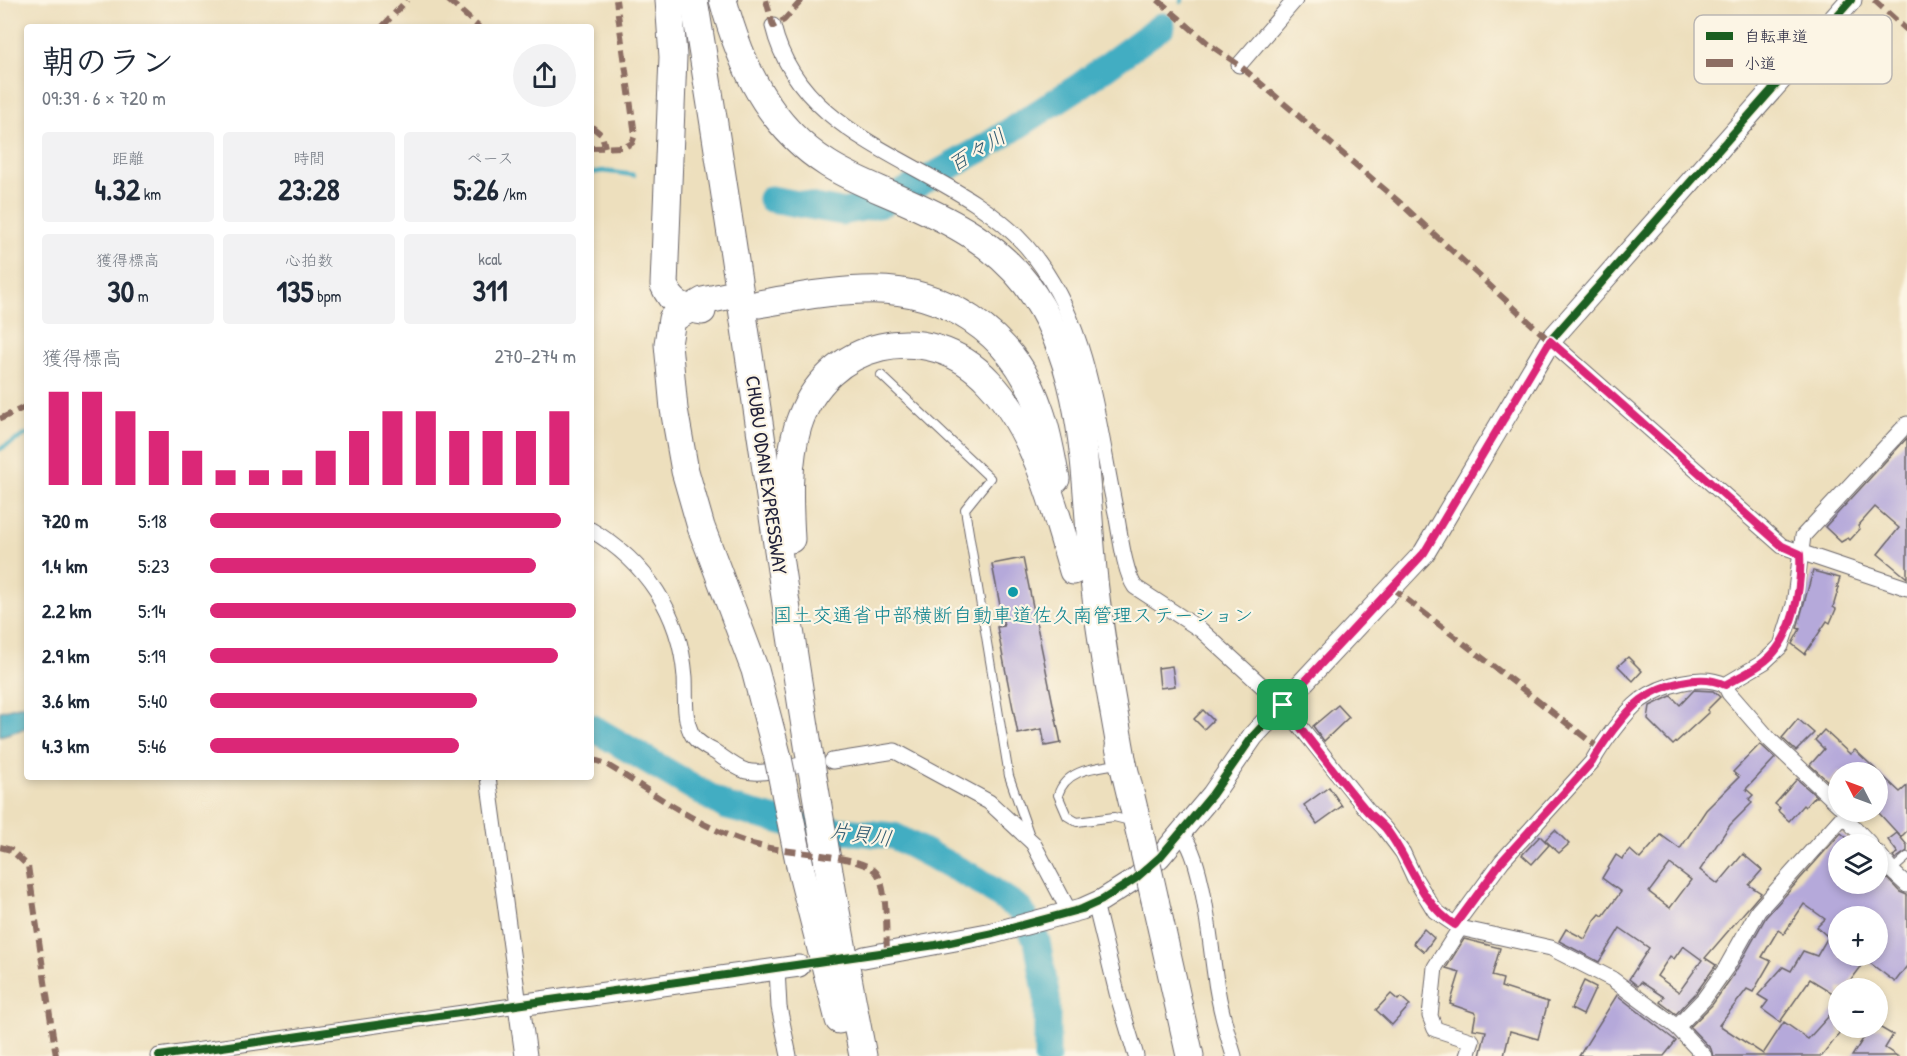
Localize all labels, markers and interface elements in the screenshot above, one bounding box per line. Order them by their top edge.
legend [1694,15,1892,84]
text: 自転車道 [1744,25,1808,47]
text: 朝のラン [42,39,174,83]
button: share [513,44,576,107]
text: 小道 [1744,52,1776,74]
text: 09:39 · 6 × 720 m [42,84,166,111]
water label: 百々川 [943,121,1011,179]
text: 距離 [112,147,144,169]
text: 時間 [293,147,325,169]
text: ペース [466,147,514,169]
text: 4.32 [95,169,140,209]
text: 23:28 [278,169,340,209]
text: 5:26 [453,169,499,209]
text: km [140,183,161,205]
text: /km [499,183,527,205]
text: kcal [478,248,502,270]
text: 獲得標高 [96,249,160,271]
text: 心拍数 [285,249,333,271]
text: 311 [472,270,508,310]
text: 30 [107,271,134,311]
text: 135 [276,271,314,311]
text: m [134,285,149,307]
text: bpm [314,285,342,307]
text: 270–274 m [494,342,576,369]
text: 獲得標高 [42,344,122,371]
street label: CHUBU ODAN EXPRESSWAY [740,374,794,576]
text: 720 m [42,507,88,534]
text: 5:18 [138,507,167,534]
text: 1.4 km [42,552,88,579]
text: 5:23 [138,552,169,579]
marker: 国土交通省中部横断自動車道佐久南管理ステーション [1006,585,1020,599]
text: 2.2 km [42,597,92,624]
text: 5:14 [138,597,166,624]
place label: 国土交通省中部横断自動車道佐久南管理ステーション [773,601,1253,628]
text: 2.9 km [42,642,89,669]
text: 5:19 [138,642,166,669]
pin [1257,679,1308,730]
text: 3.6 km [42,687,90,714]
text: 5:40 [138,687,168,714]
icon: arrive [1266,688,1299,721]
text: 4.3 km [42,732,89,759]
text: 5:46 [138,732,167,759]
north arrow [1828,762,1888,822]
map controls [1828,762,1888,1038]
water label: 片貝川 [828,815,894,853]
button: layers [1828,834,1888,894]
button: + [1828,906,1888,966]
button: − [1828,978,1888,1038]

